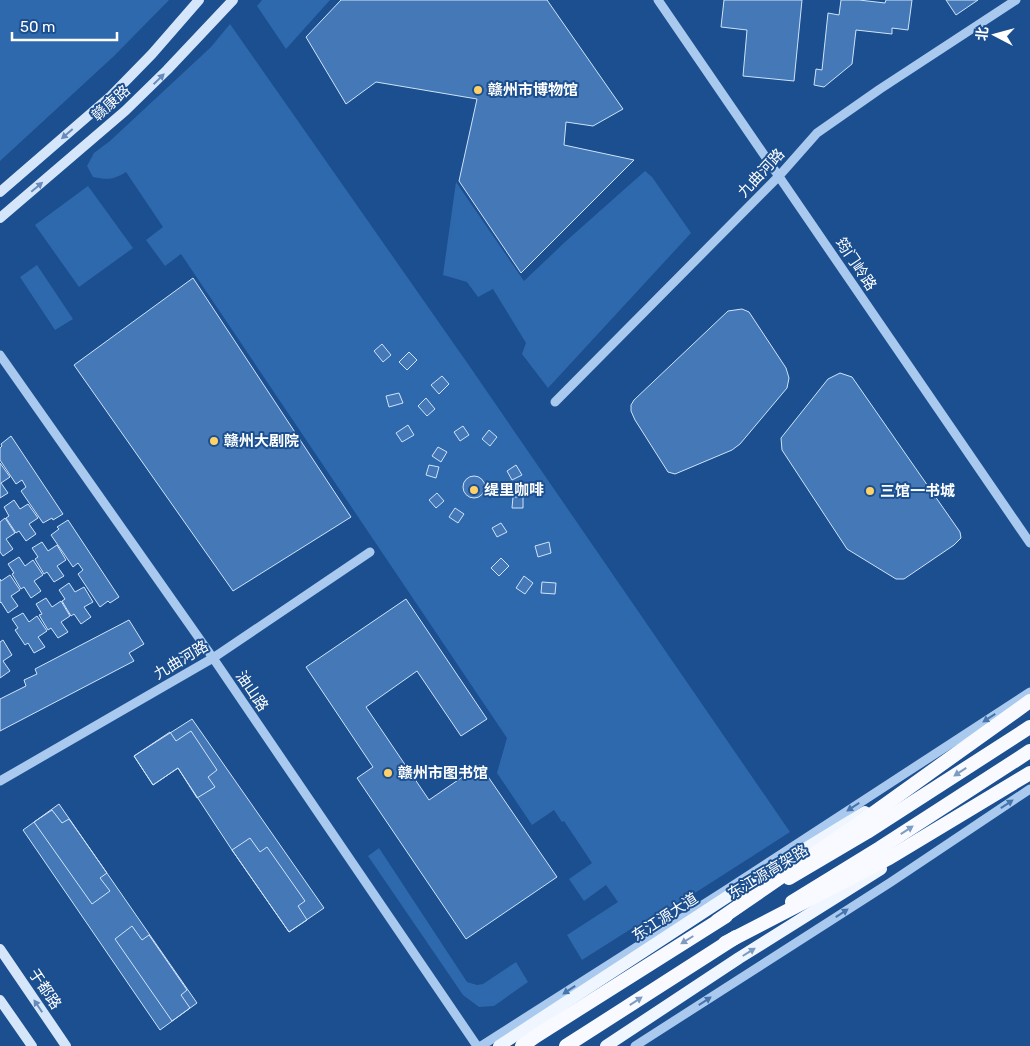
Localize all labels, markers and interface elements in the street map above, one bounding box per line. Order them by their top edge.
scale bar [12,10,118,42]
north arrow [970,10,1020,60]
text: 50 m [20,18,55,36]
text: 北 [973,26,992,42]
one-way arrow [152,73,164,85]
street label: 赣康路 [88,81,134,125]
place label: 赣州市博物馆 [488,81,578,99]
marker: 赣州市博物馆 [472,84,484,96]
one-way arrow [61,128,73,139]
street label: 九曲河路 [734,145,788,201]
one-way arrow [30,181,43,192]
street label: 筠门岭路 [832,234,880,294]
place label: 赣州大剧院 [224,432,299,450]
marker: 赣州大剧院 [208,435,220,447]
place label: 缇里咖啡 [484,481,544,499]
place label: 三馆一书城 [880,482,955,500]
marker: 缇里咖啡 [468,484,480,496]
marker: 三馆一书城 [864,485,876,497]
street label: 九曲河路 [151,637,211,683]
street label: 油山路 [232,667,272,715]
one-way arrow [982,713,996,723]
place label: 赣州市图书馆 [398,764,488,782]
marker: 赣州市图书馆 [382,767,394,779]
one-way arrow [953,767,966,777]
one-way arrow [1000,799,1014,809]
one-way arrow [846,802,860,812]
one-way arrow [900,825,914,835]
street label: 东江源高架路 [725,841,811,903]
street label: 东江源大道 [629,889,701,945]
one-way arrow [836,909,849,918]
one-way arrow [681,935,694,945]
one-way arrow [742,947,755,956]
street label: 于都路 [25,965,65,1013]
one-way arrow [563,985,576,994]
one-way arrow [630,996,643,1005]
one-way arrow [699,996,712,1006]
one-way arrow [34,999,43,1012]

